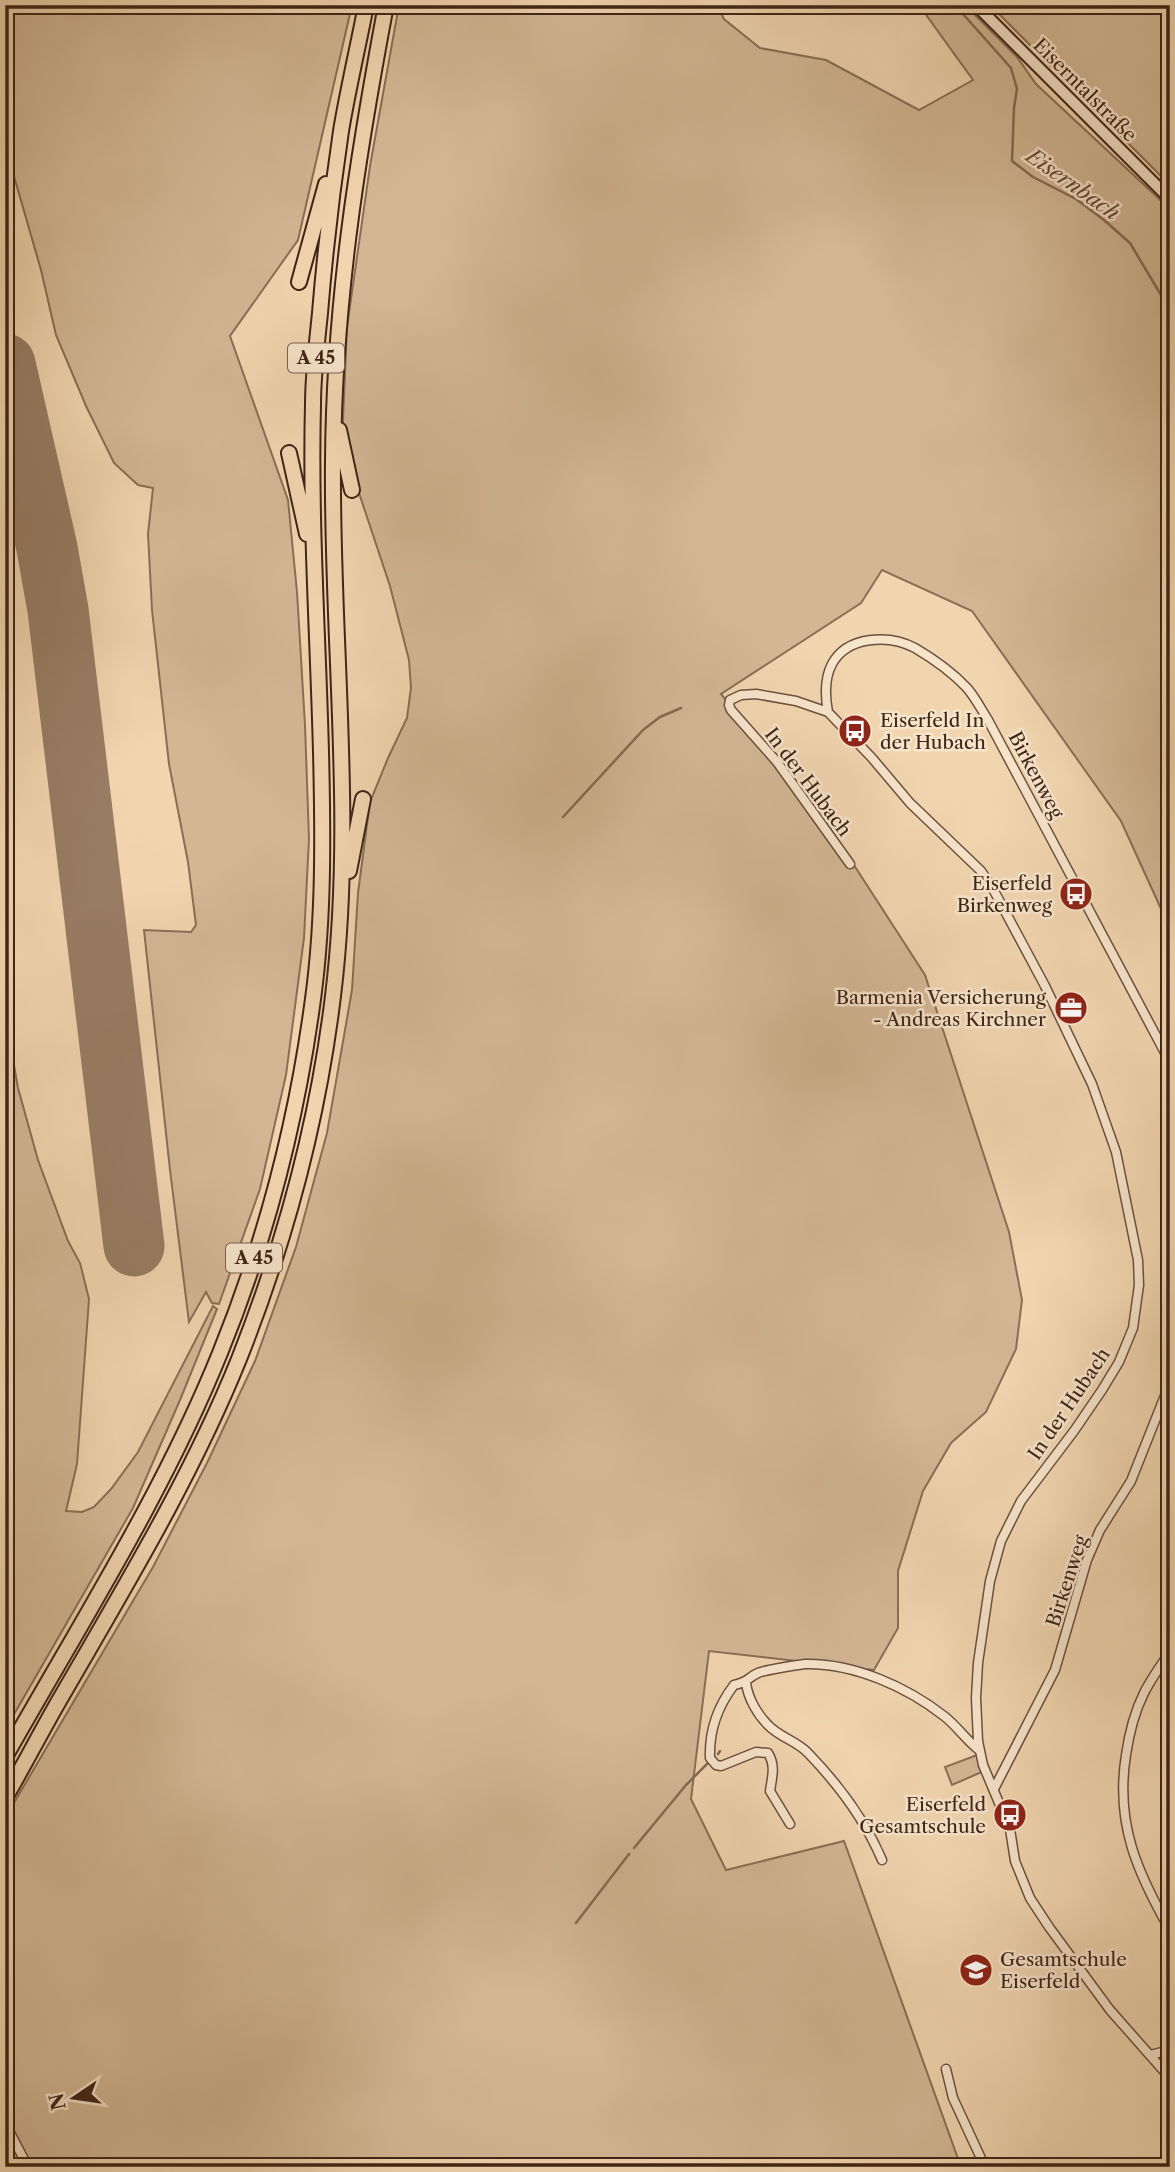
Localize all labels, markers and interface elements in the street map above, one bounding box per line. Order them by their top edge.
street label: Eiserntalstraße [1029,34,1141,146]
water label: Eisernbach [1020,142,1124,225]
road number: A 45 [288,344,344,372]
place label: Eiserfeld In der Hubach [880,709,986,754]
bus stop icon: Eiserfeld In der Hubach [836,712,874,750]
street label: In der Hubach [760,723,856,841]
street label: Birkenweg [1004,728,1069,823]
place label: Eiserfeld Birkenweg [957,872,1053,917]
bus stop icon: Eiserfeld Birkenweg [1057,875,1095,913]
place label: Barmenia Versicherung - Andreas Kirchner [836,986,1047,1031]
office icon: Barmenia Versicherung - Andreas Kirchner [1052,989,1090,1027]
road number: A 45 [226,1244,282,1273]
street label: In der Hubach [1023,1344,1115,1464]
street label: Birkenweg [1041,1531,1093,1630]
place label: Eiserfeld Gesamtschule [859,1793,986,1838]
bus stop icon: Eiserfeld Gesamtschule [991,1796,1029,1834]
place label: Gesamtschule Eiserfeld [1000,1948,1127,1993]
school or university icon: Gesamtschule Eiserfeld [957,1951,995,1989]
north arrow [38,2064,108,2134]
text: N [45,2091,71,2112]

